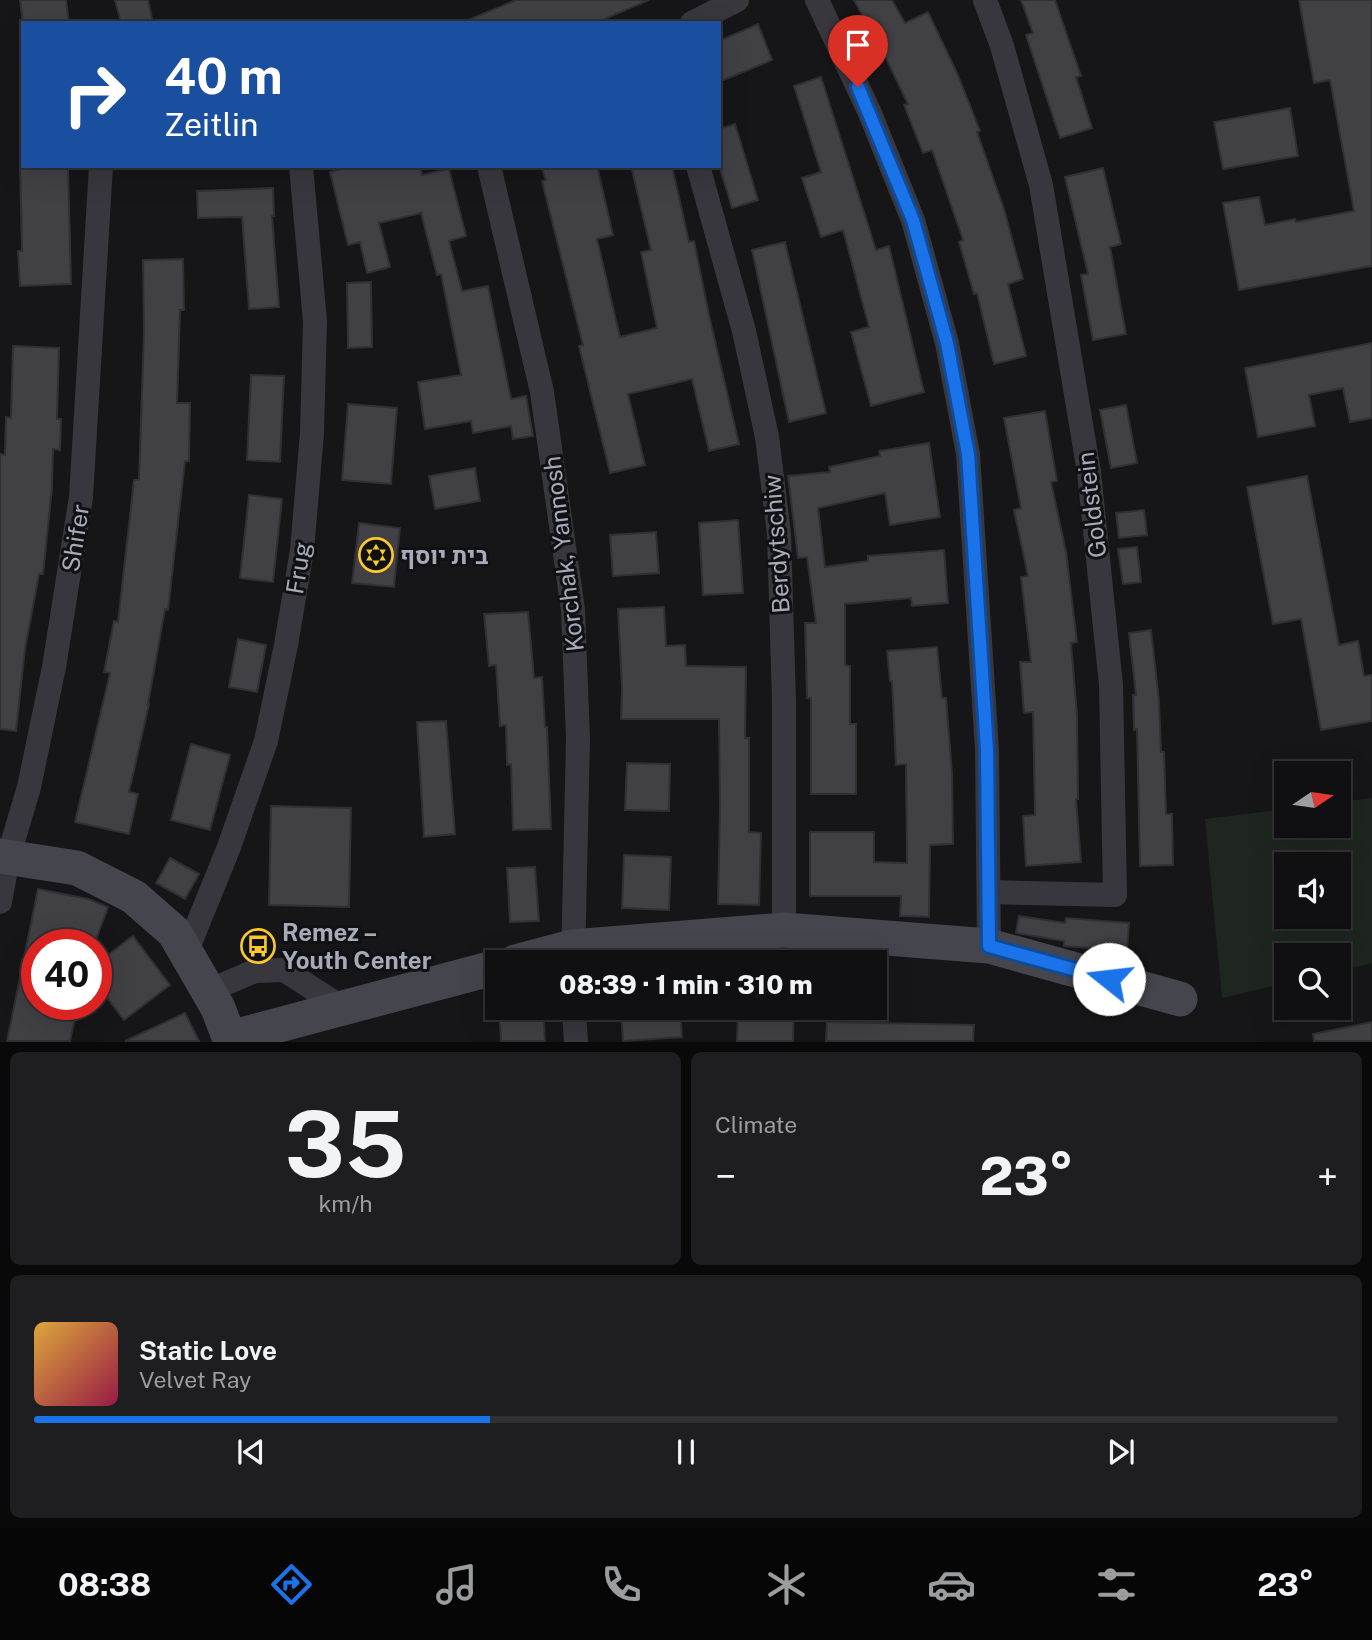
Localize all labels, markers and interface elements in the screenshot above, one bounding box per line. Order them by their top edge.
pin [828,15,888,87]
icon: arrive [839,26,877,64]
text: 40 m [164,47,283,105]
icon: right [49,49,140,140]
text: Zeitlin [164,106,259,143]
street label: Goldstein [1071,450,1111,560]
street label: Korchak, Yannosh [537,455,589,653]
street label: Berdytschiw [757,473,795,614]
street label: Shifer [56,502,94,574]
synagogue icon: בית יוסף [357,536,395,574]
street label: Frug [280,540,316,596]
place label: בית יוסף [400,541,488,569]
north arrow [1274,761,1351,838]
map controls [1274,761,1351,1020]
button: sound [1274,852,1351,929]
place label: Remez – Youth Center [282,918,432,974]
bus stop icon: Remez – Youth Center [239,927,277,965]
speed limit sign: 40 [21,929,112,1020]
position arrow [1072,942,1146,1016]
button: search [1274,943,1351,1020]
text: 08:39 · 1 min · 310 m [559,969,813,1000]
text: 35 [285,1091,406,1197]
text: Climate [715,1111,797,1138]
text: 23° [979,1146,1074,1207]
text: − [715,1154,736,1199]
text: + [1317,1154,1338,1199]
text: km/h [318,1190,373,1217]
text: Static Love [139,1335,277,1366]
text: Velvet Ray [139,1366,251,1393]
icon: previous [232,1433,270,1471]
icon: pause [667,1433,705,1471]
icon: next [1102,1433,1140,1471]
icon: directions [267,1560,316,1609]
icon: music [432,1560,481,1609]
icon: phone [597,1560,646,1609]
icon: climate [762,1560,811,1609]
icon: car [927,1560,976,1609]
icon: filters [1092,1560,1141,1609]
text: 08:38 [58,1566,151,1603]
text: 23° [1257,1566,1314,1603]

